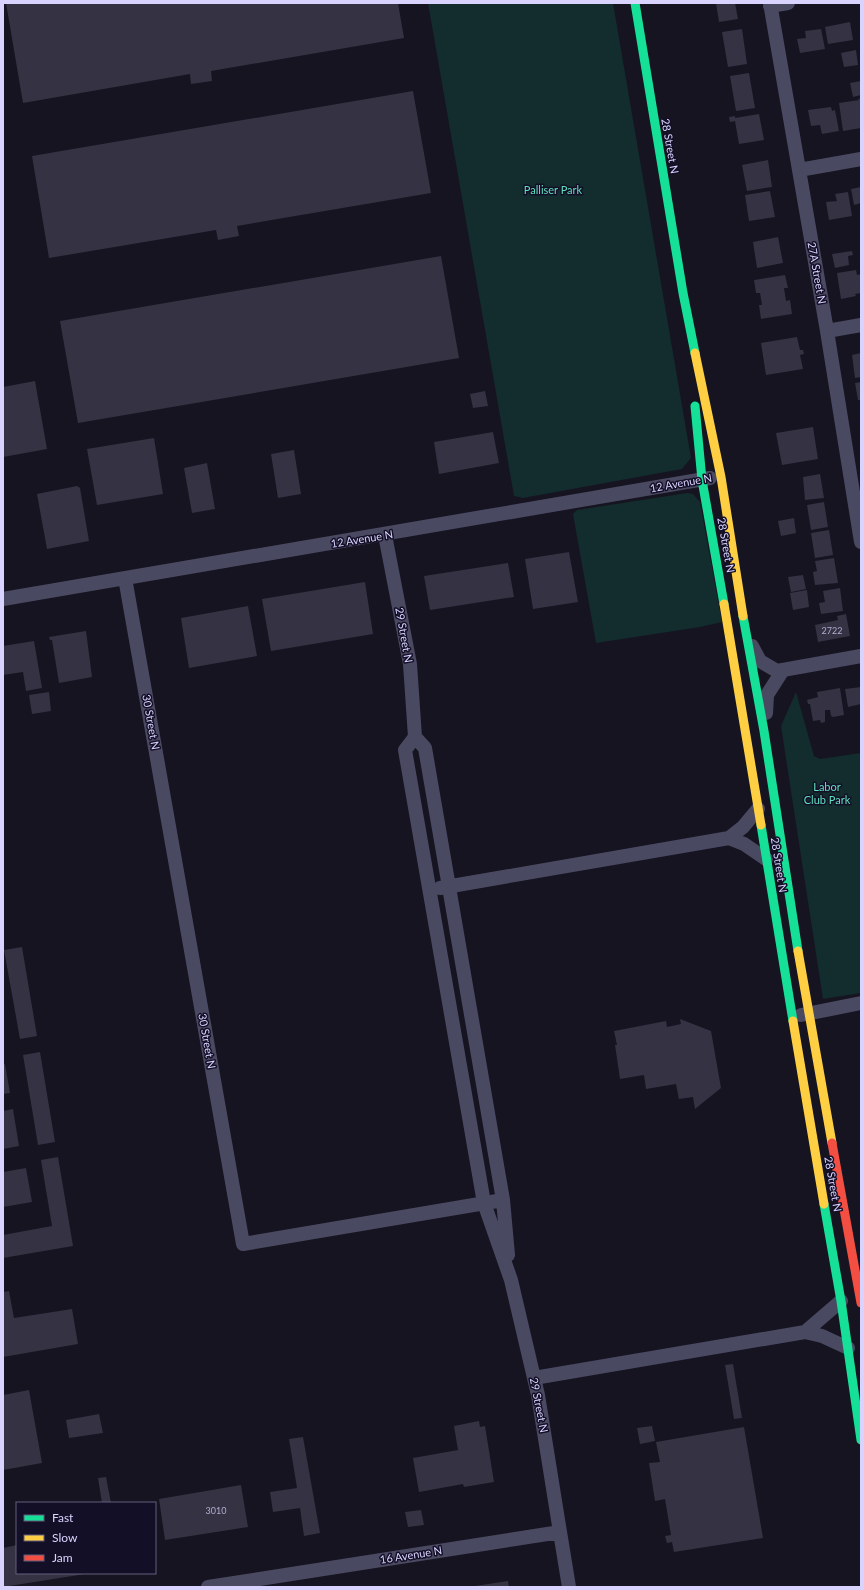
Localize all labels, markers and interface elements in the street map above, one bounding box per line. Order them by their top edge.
street label: 28 Street N [659,117,682,175]
park label: Palliser Park [524,183,583,196]
street label: 27A Street N [806,241,829,305]
street label: 12 Avenue N [649,471,713,494]
street label: 28 Street N [715,516,738,574]
street label: 12 Avenue N [330,527,394,550]
street label: 29 Street N [393,606,416,664]
house number: 2722 [822,625,842,636]
street label: 30 Street N [140,693,163,751]
park label: Labor Club Park [804,780,851,806]
street label: 28 Street N [769,836,790,893]
street label: 30 Street N [196,1012,219,1070]
street label: 28 Street N [822,1155,845,1213]
street label: 29 Street N [528,1376,551,1434]
legend [16,1502,156,1574]
house number: 3010 [206,1505,226,1516]
text: Fast [52,1510,74,1525]
text: Slow [52,1530,78,1545]
street label: 16 Avenue N [379,1543,443,1566]
text: Jam [52,1550,73,1565]

